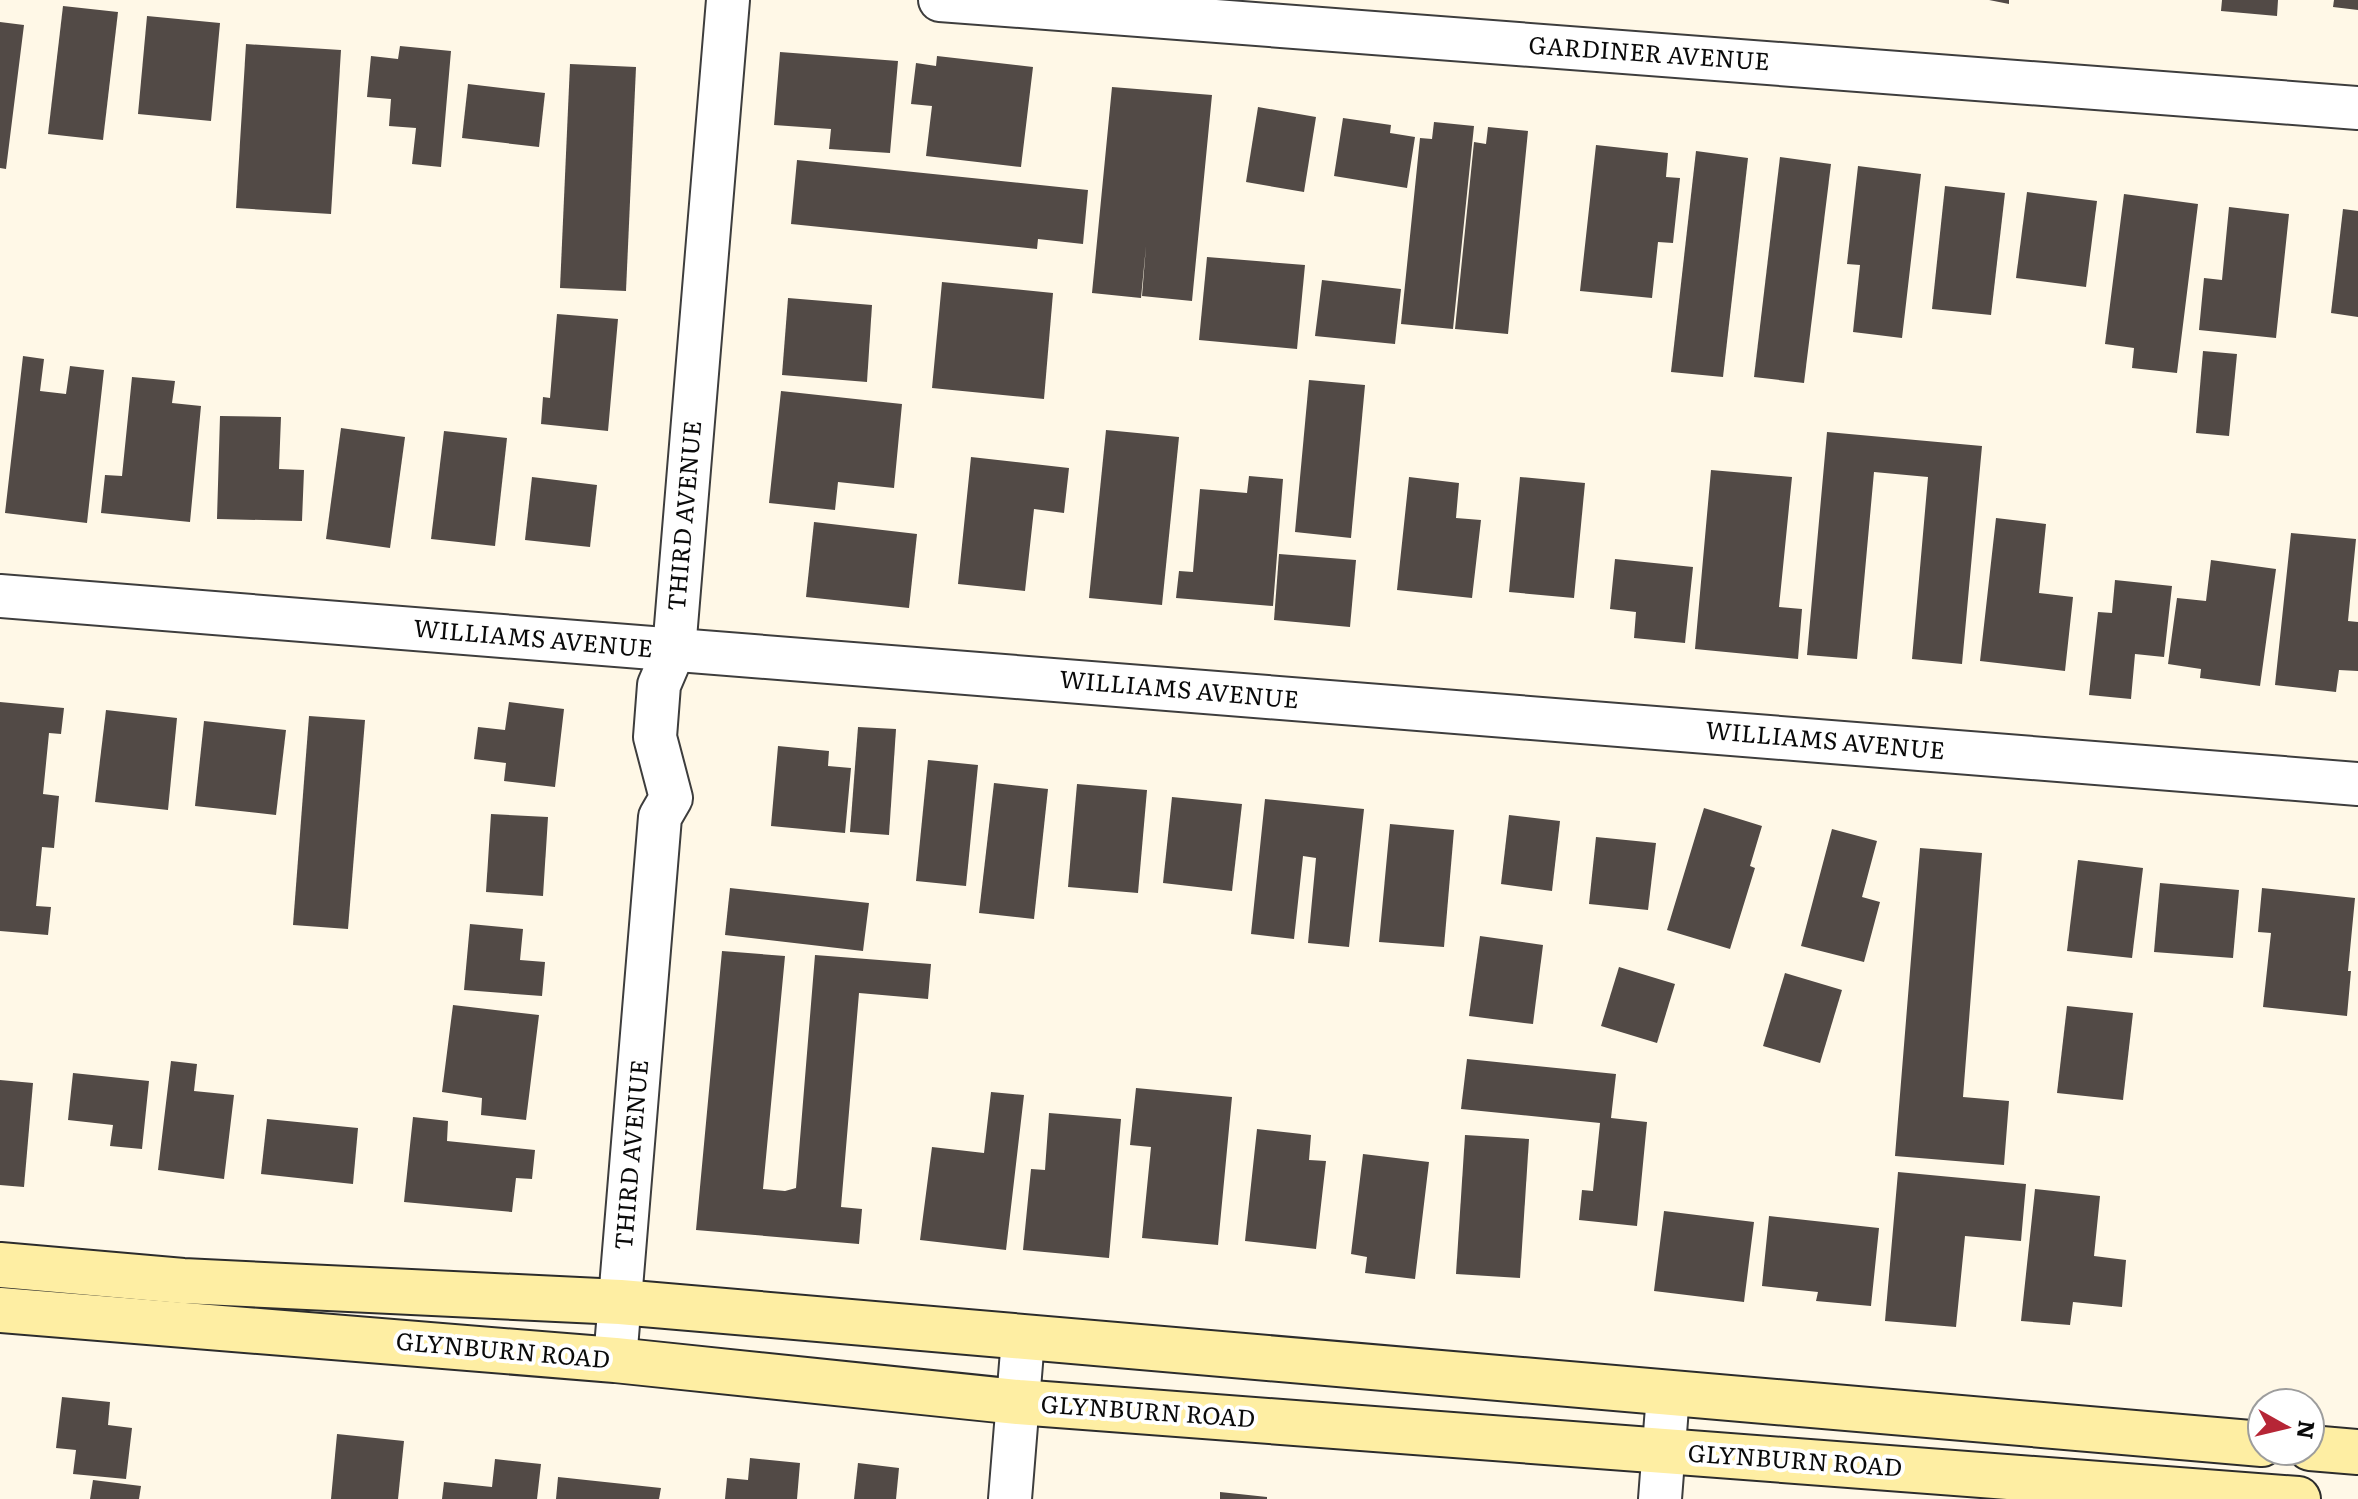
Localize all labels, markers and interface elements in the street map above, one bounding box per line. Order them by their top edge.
street label: GARDINER AVENUE [1527,26,1771,77]
street label: THIRD AVENUE [657,419,708,612]
street label: WILLIAMS AVENUE [412,609,654,664]
street label: WILLIAMS AVENUE [1058,660,1300,715]
street label: WILLIAMS AVENUE [1704,711,1946,766]
street label: THIRD AVENUE [604,1058,655,1251]
street label: GLYNBURN ROAD [395,1322,612,1375]
street label: GLYNBURN ROAD [1040,1385,1257,1434]
north arrow [2246,1387,2326,1467]
text: N [2290,1419,2325,1441]
street label: GLYNBURN ROAD [1687,1434,1904,1483]

